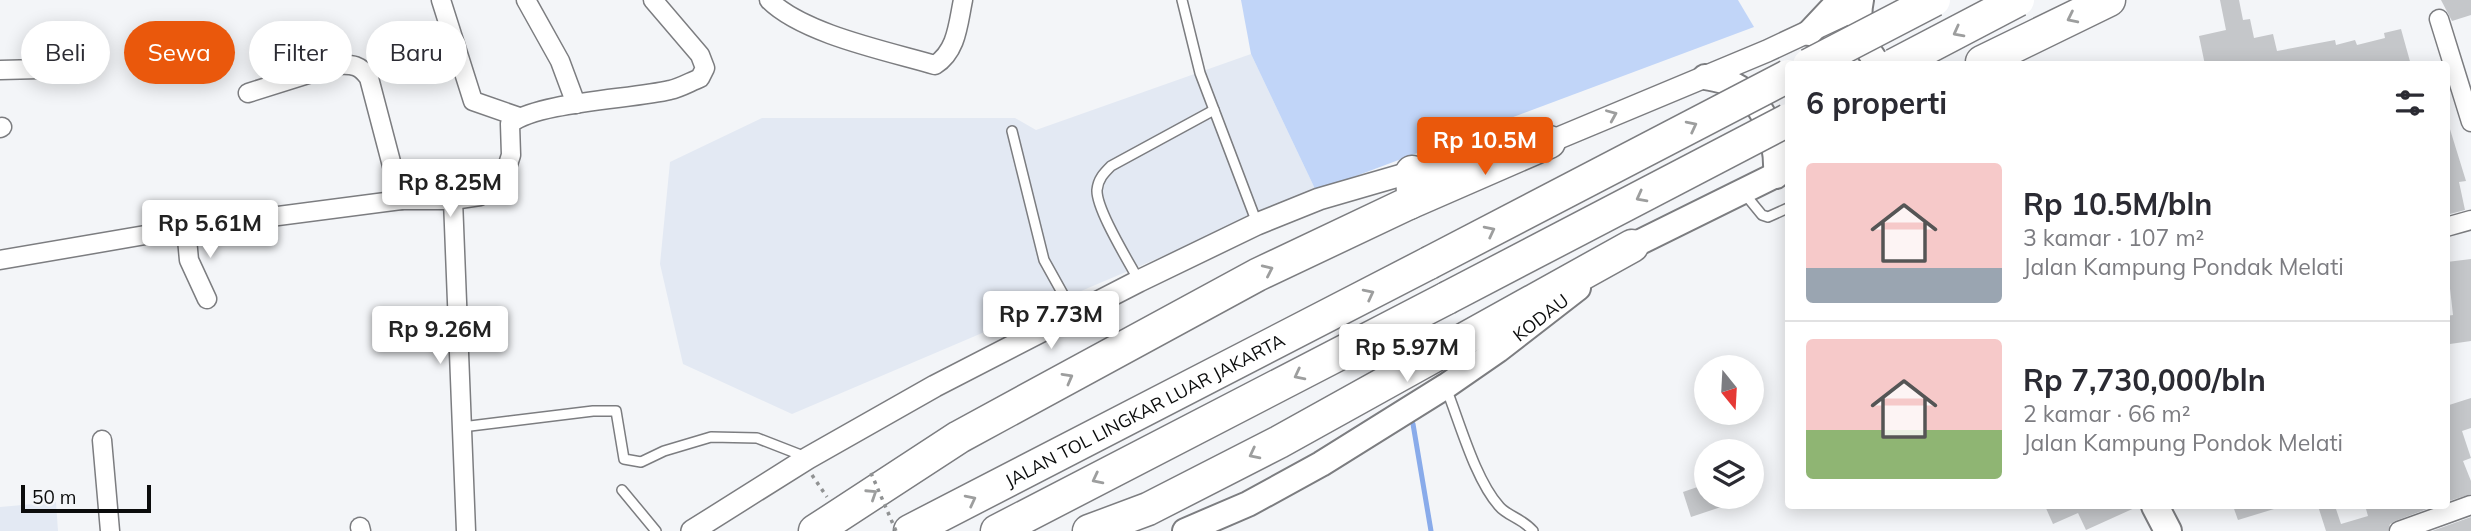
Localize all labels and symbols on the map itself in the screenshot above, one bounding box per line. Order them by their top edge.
one-way arrow [2067,10,2079,24]
one-way arrow [1953,23,1965,37]
one-way arrow [1606,110,1618,124]
pin: Rp 10.5M [1413,118,1557,177]
one-way arrow [1684,121,1697,134]
pin: Rp 8.25M [378,160,522,219]
one-way arrow [1636,188,1648,202]
pin: Rp 5.61M [138,201,282,260]
one-way arrow [1483,226,1495,239]
one-way arrow [1261,264,1273,278]
street label: KODAU [1508,288,1573,346]
one-way arrow [1361,289,1374,302]
pin: Rp 7.73M [979,292,1123,351]
pin: Rp 9.26M [368,306,512,366]
pin: Rp 5.97M [1335,324,1479,384]
street label: JALAN TOL LINGKAR LUAR JAKARTA [1001,328,1288,492]
north arrow [1694,355,1764,425]
one-way arrow [1294,366,1306,380]
one-way arrow [1061,373,1073,386]
one-way arrow [1249,446,1261,460]
one-way arrow [1092,471,1104,485]
scale bar [21,482,150,514]
one-way arrow [865,489,878,502]
one-way arrow [963,494,976,508]

